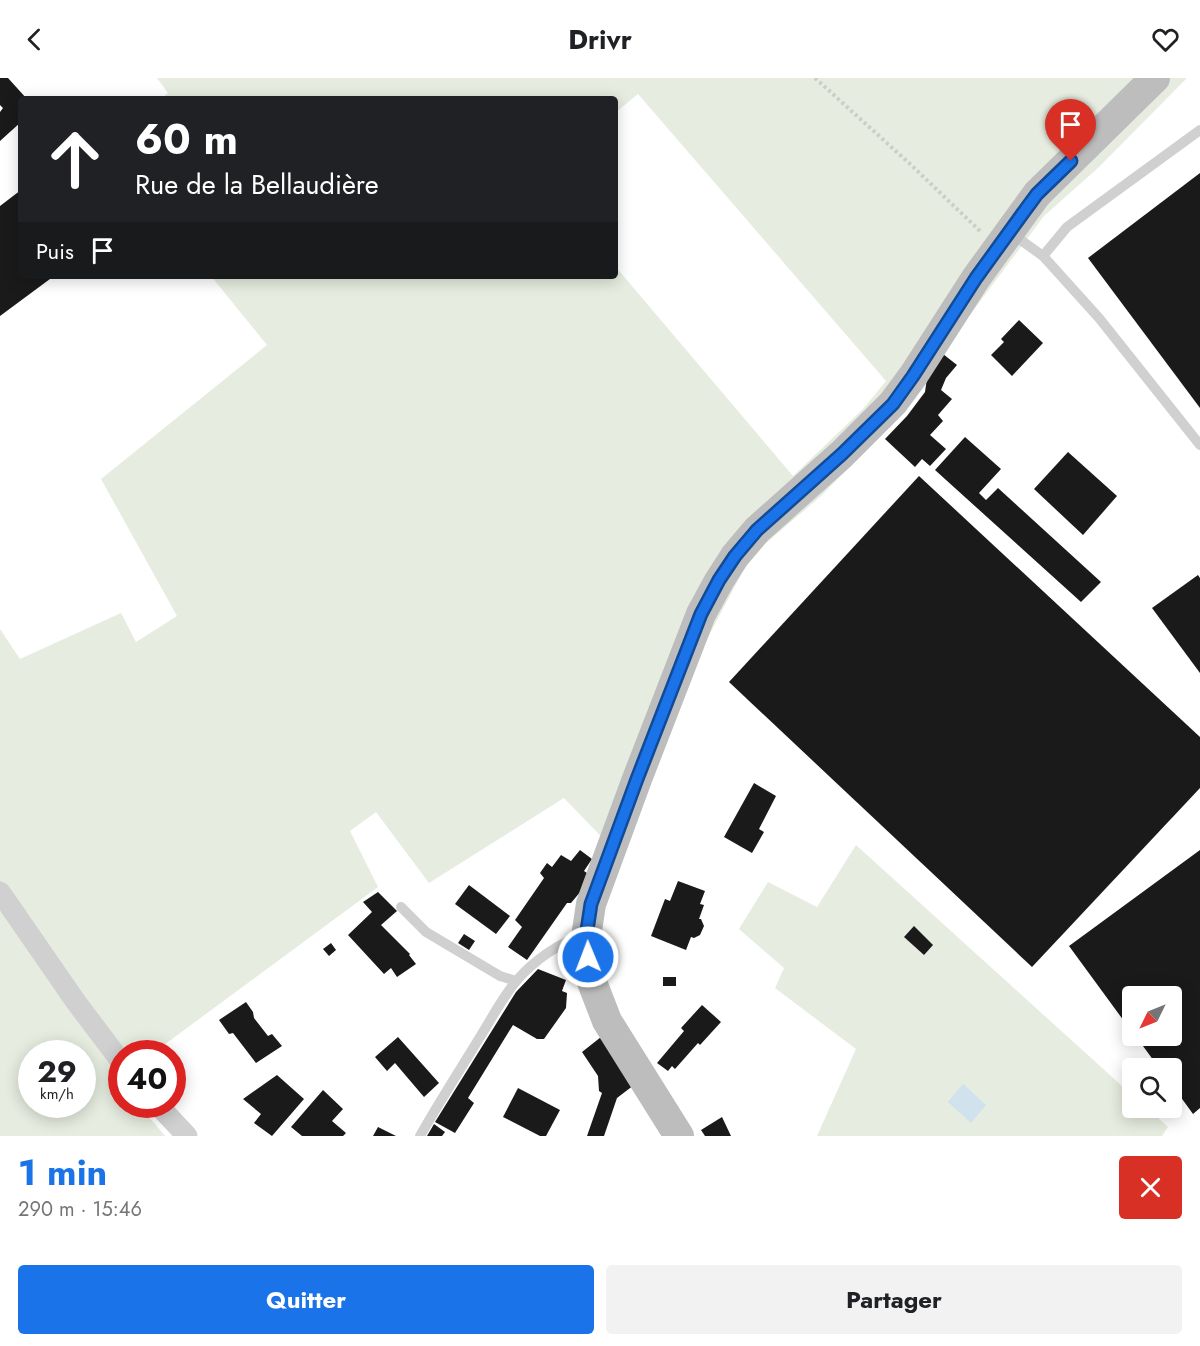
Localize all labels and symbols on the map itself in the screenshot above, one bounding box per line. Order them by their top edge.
pin [1045,99,1096,161]
position arrow [556,925,620,989]
north arrow [1122,986,1182,1046]
speed limit sign: 40 [108,1040,186,1118]

